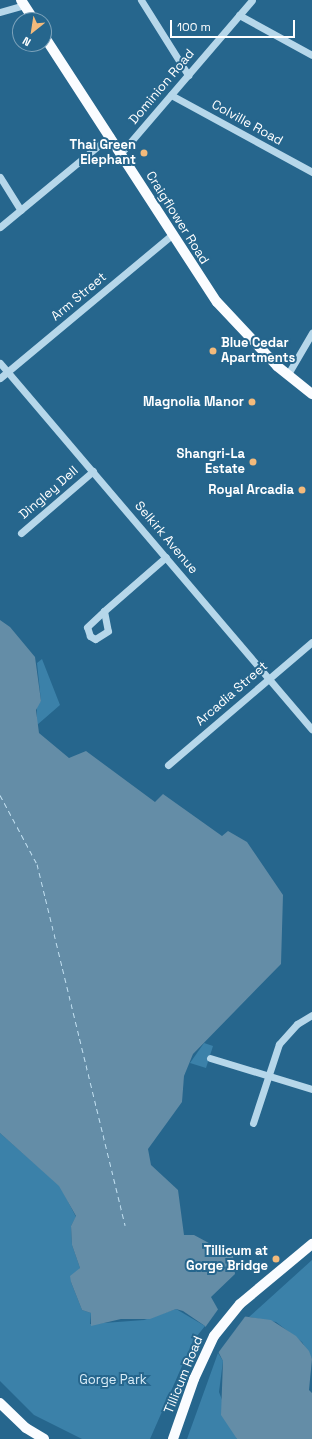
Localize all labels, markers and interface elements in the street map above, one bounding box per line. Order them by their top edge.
north arrow [12,12,52,52]
scale bar [172,12,297,38]
text: 100 m [177,19,211,35]
text: N [20,34,33,49]
street label: Dominion Road [126,46,198,128]
street label: Colville Road [209,97,285,149]
place label: Thai Green Elephant [70,138,136,169]
marker: Thai Green Elephant [139,148,149,158]
street label: Craigflower Road [142,169,212,267]
street label: Arm Street [48,269,110,325]
place label: Blue Cedar Apartments [221,336,295,367]
marker: Blue Cedar Apartments [208,346,218,356]
place label: Magnolia Manor [143,394,244,410]
marker: Magnolia Manor [247,397,257,407]
place label: Shangri-La Estate [177,447,245,478]
marker: Shangri-La Estate [248,457,258,467]
street label: Dingley Dell [16,463,82,523]
place label: Royal Arcadia [208,482,294,498]
marker: Royal Arcadia [297,485,307,495]
street label: Selkirk Avenue [131,498,201,578]
street label: Arcadia Street [193,659,271,729]
place label: Tillicum at Gorge Bridge [186,1244,268,1275]
marker: Tillicum at Gorge Bridge [271,1254,281,1264]
street label: Tillicum Road [161,1334,207,1416]
park label: Gorge Park [79,1372,147,1388]

